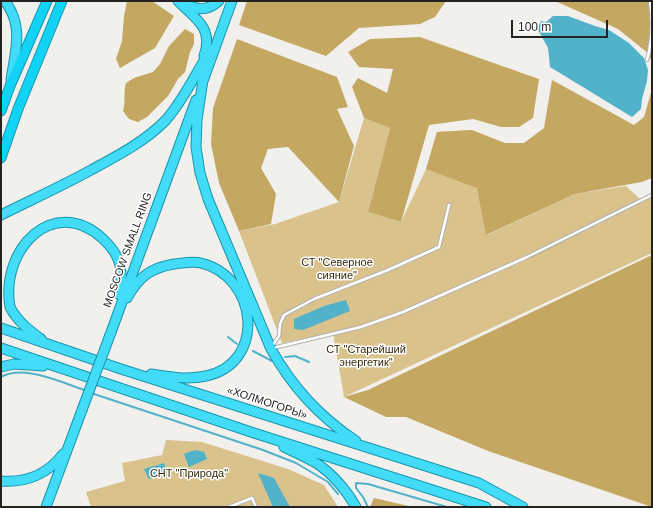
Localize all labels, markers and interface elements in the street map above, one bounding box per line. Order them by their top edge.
scale bar [513,12,610,38]
text: 100 m [518,20,551,34]
street label: MOSCOW SMALL RING [101,191,155,309]
park label: СТ "Северное сияние" [301,256,373,282]
park label: СТ "Старейший энергетик" [326,343,406,369]
street label: «ХОЛМОГОРЫ» [225,384,309,422]
park label: СНТ "Природа" [150,467,228,481]

